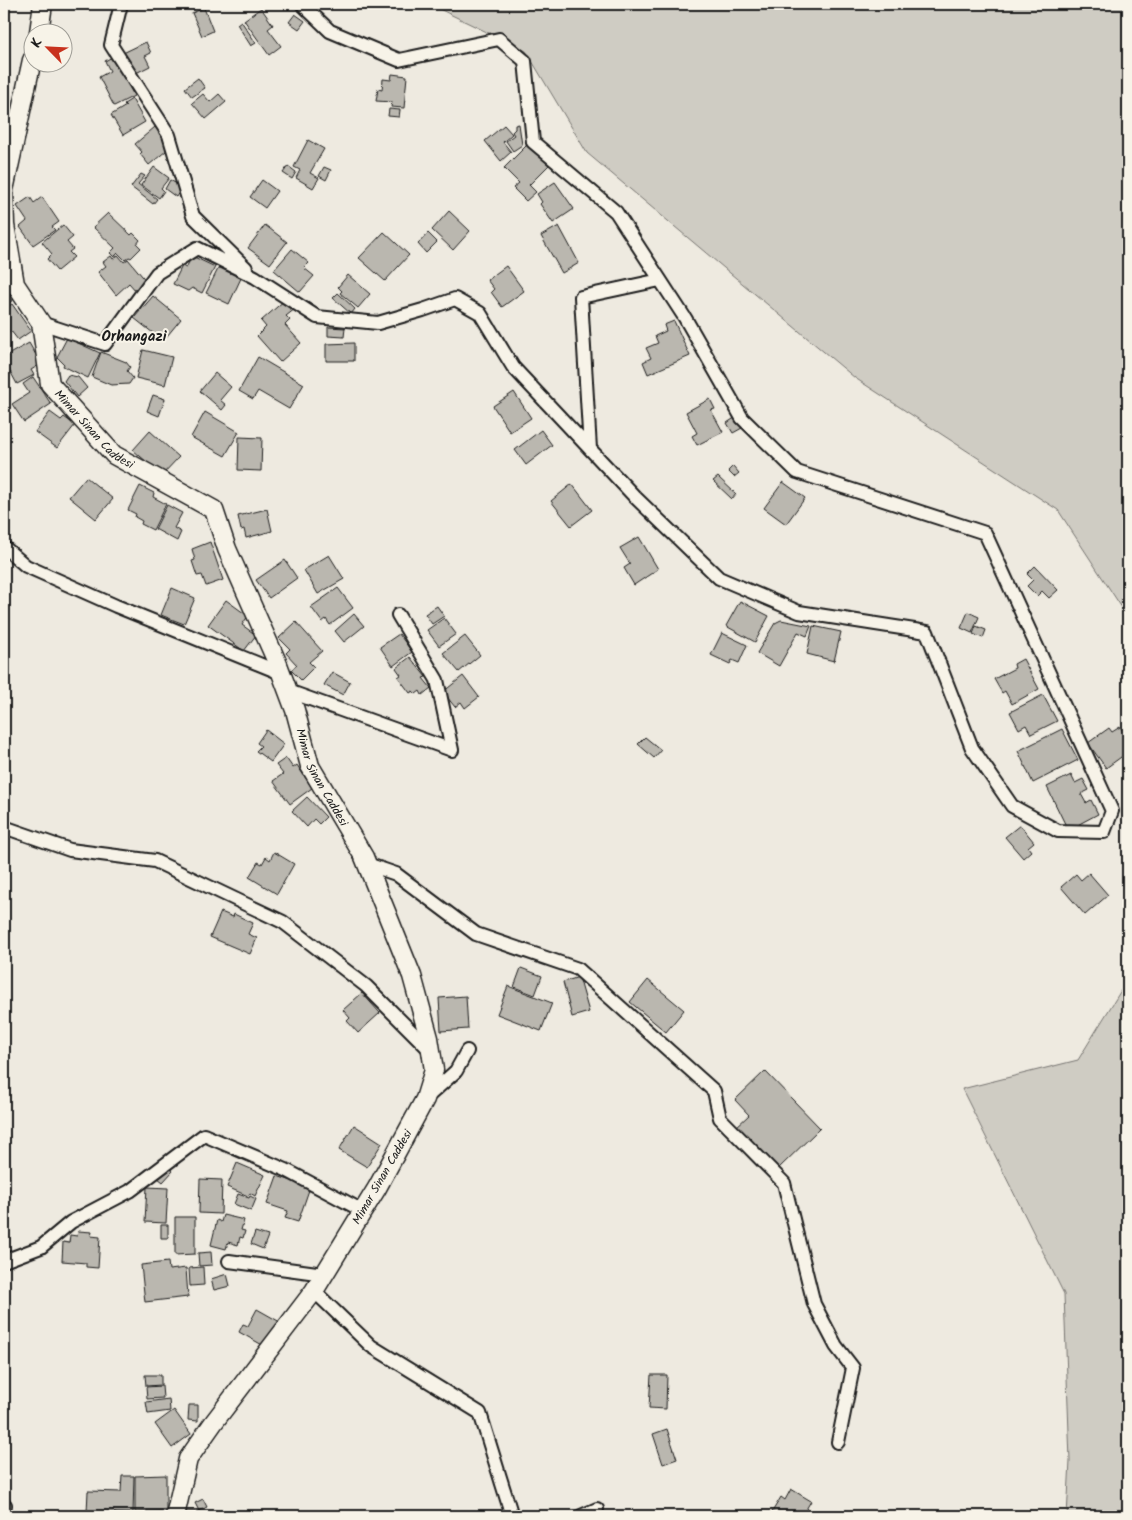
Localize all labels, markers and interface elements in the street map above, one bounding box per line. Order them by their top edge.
north arrow [22,22,72,72]
text: K [25,34,49,51]
district label: Orhangazi [101,325,168,349]
street label: Mimar Sinan Caddesi [49,385,138,475]
street label: Mimar Sinan Caddesi [290,726,353,831]
street label: Mimar Sinan Caddesi [347,1125,418,1228]

